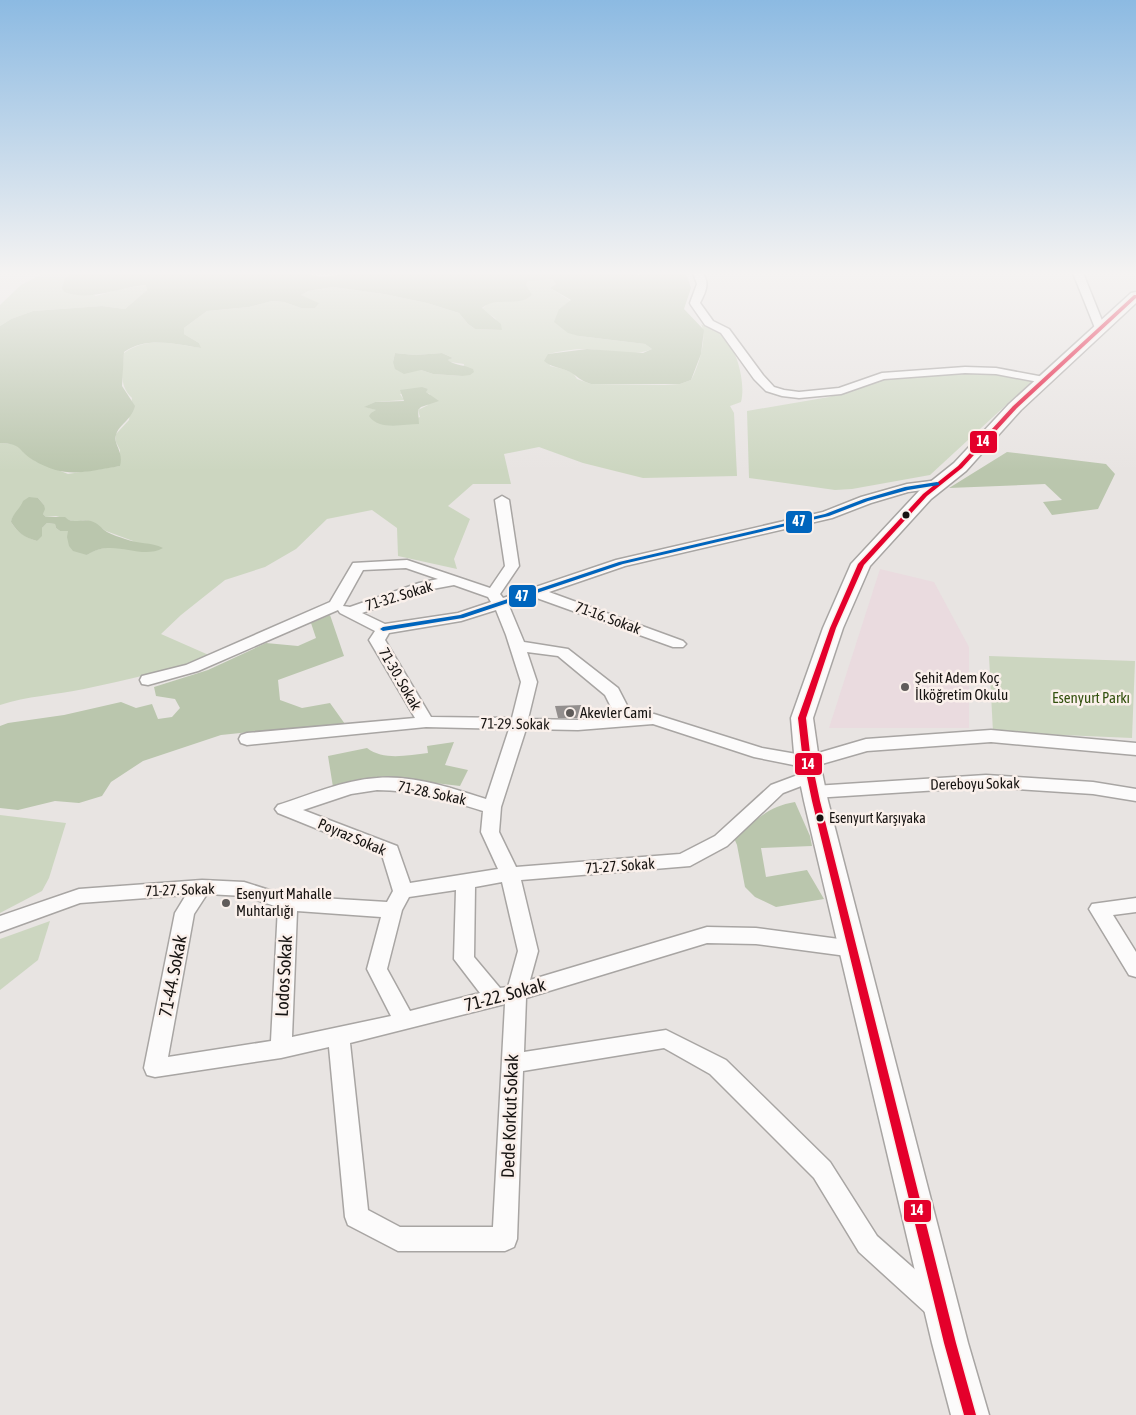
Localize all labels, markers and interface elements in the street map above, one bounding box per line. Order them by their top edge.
line badge: 14 [969,430,998,454]
text: 14 [976,433,990,449]
line badge: 47 [785,510,813,534]
unlabelled marker [901,510,911,520]
text: 47 [791,513,806,529]
street label: 71-32. Sokak [363,577,435,614]
line badge: 47 [508,584,537,608]
text: 47 [514,588,529,604]
street label: 71-16. Sokak [573,598,644,637]
street label: 71-30. Sokak [376,644,425,713]
place label: Şehit Adem Koç İlköğretim Okulu [915,669,1008,703]
marker: Şehit Adem Koç İlköğretim Okulu [899,681,911,693]
park label: Esenyurt Parkı [1052,689,1130,706]
place label: Akevler Cami [580,704,652,721]
marker: Akevler Cami [564,707,576,719]
street label: 71-29. Sokak [480,714,550,733]
line badge: 14 [794,752,823,776]
text: 14 [801,756,815,772]
street label: Dereboyu Sokak [930,774,1020,793]
street label: 71-28. Sokak [396,777,468,808]
place label: Esenyurt Karşıyaka [829,810,926,826]
marker: Esenyurt Karşıyaka [815,813,825,823]
street label: Poyraz Sokak [316,815,389,859]
street label: 71-27. Sokak [585,855,656,876]
street label: 71-27. Sokak [145,880,215,899]
place label: Esenyurt Mahalle Muhtarlığı [236,885,332,919]
marker: Esenyurt Mahalle Muhtarlığı [220,897,232,909]
street label: 71-44. Sokak [154,933,191,1019]
street label: Lodos Sokak [271,935,296,1017]
street label: 71-22. Sokak [462,974,548,1015]
street label: Dede Korkut Sokak [497,1054,522,1178]
line badge: 14 [903,1199,932,1223]
text: 14 [910,1202,924,1218]

